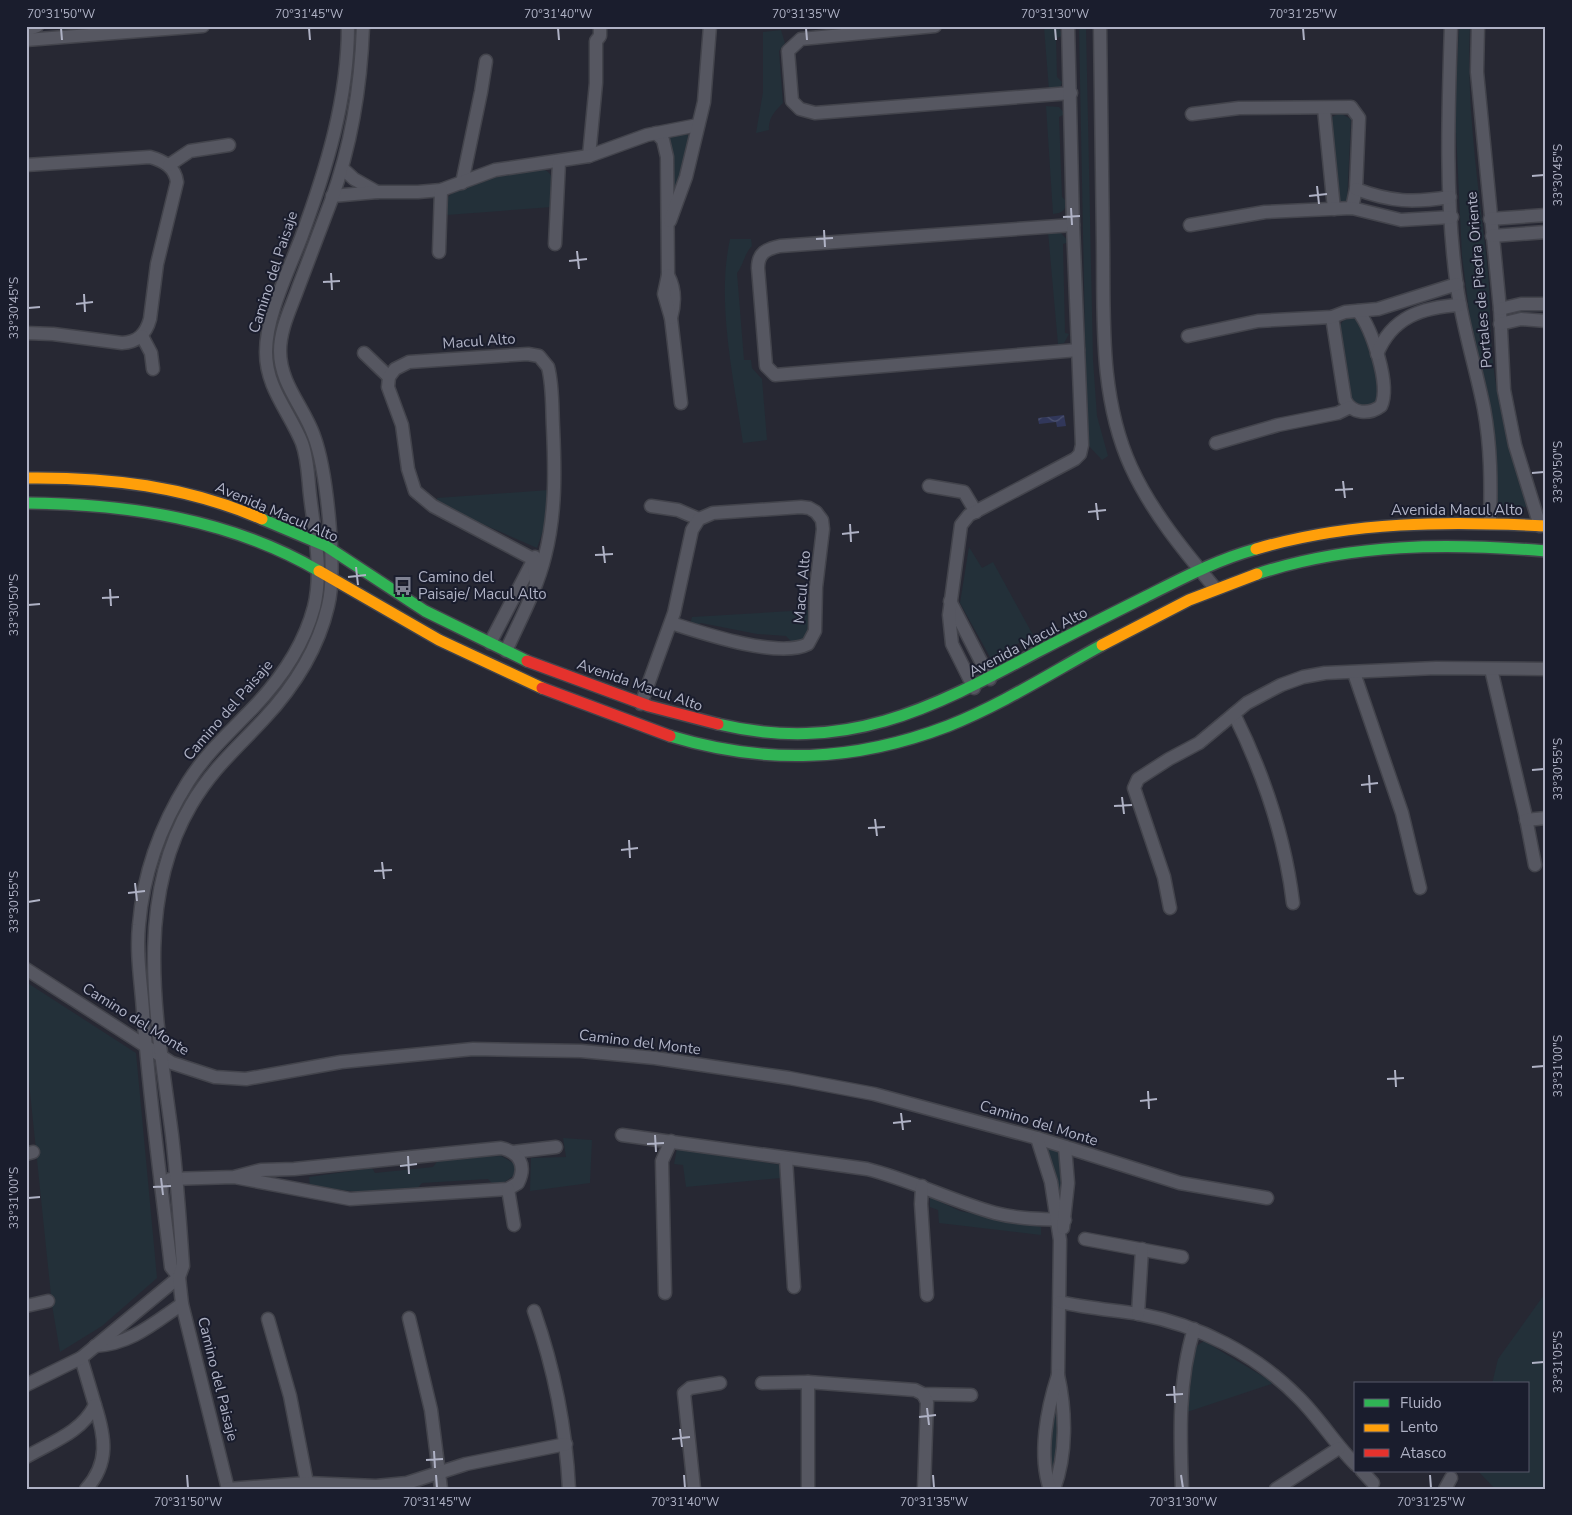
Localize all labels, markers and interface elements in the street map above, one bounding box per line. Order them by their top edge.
text: 70°31'50"W [27,6,95,22]
text: 70°31'45"W [275,6,343,22]
text: 70°31'40"W [524,6,592,22]
text: 70°31'35"W [772,6,840,22]
text: 70°31'30"W [1021,6,1089,22]
text: 70°31'25"W [1269,6,1337,22]
text: 33°30'45"S [1550,144,1566,206]
street label: Portales de Piedra Oriente [1461,191,1497,369]
street label: Camino del Paisaje [244,208,302,336]
text: 33°30'45"S [6,277,22,339]
street label: Macul Alto [442,328,516,354]
text: 33°30'50"S [1550,441,1566,503]
street label: Avenida Macul Alto [212,477,342,547]
street label: Avenida Macul Alto [1391,500,1523,520]
street label: Macul Alto [789,550,815,624]
place label: Camino del Paisaje/ Macul Alto [418,567,547,604]
text: 33°30'50"S [6,574,22,636]
bus stop icon: Camino del Paisaje/ Macul Alto [392,575,414,597]
street label: Avenida Macul Alto [965,602,1091,682]
street label: Avenida Macul Alto [574,654,706,716]
street label: Camino del Paisaje [179,655,277,765]
text: 33°30'55"S [1550,738,1566,800]
text: 33°30'55"S [6,871,22,933]
street label: Camino del Monte [79,978,193,1060]
street label: Camino del Monte [578,1025,702,1059]
text: 33°31'00"S [1550,1035,1566,1097]
street label: Camino del Monte [977,1095,1101,1151]
text: 33°31'00"S [6,1167,22,1229]
street label: Camino del Paisaje [193,1315,243,1443]
text: 33°31'05"S [1550,1331,1566,1393]
legend [1354,1382,1530,1472]
text: Fluido [1400,1393,1442,1413]
text: Lento [1400,1417,1438,1437]
text: Atasco [1400,1443,1446,1463]
text: 70°31'50"W [154,1494,222,1510]
text: 70°31'45"W [403,1494,471,1510]
text: 70°31'40"W [651,1494,719,1510]
text: 70°31'35"W [900,1494,968,1510]
text: 70°31'30"W [1149,1494,1217,1510]
text: 70°31'25"W [1397,1494,1465,1510]

